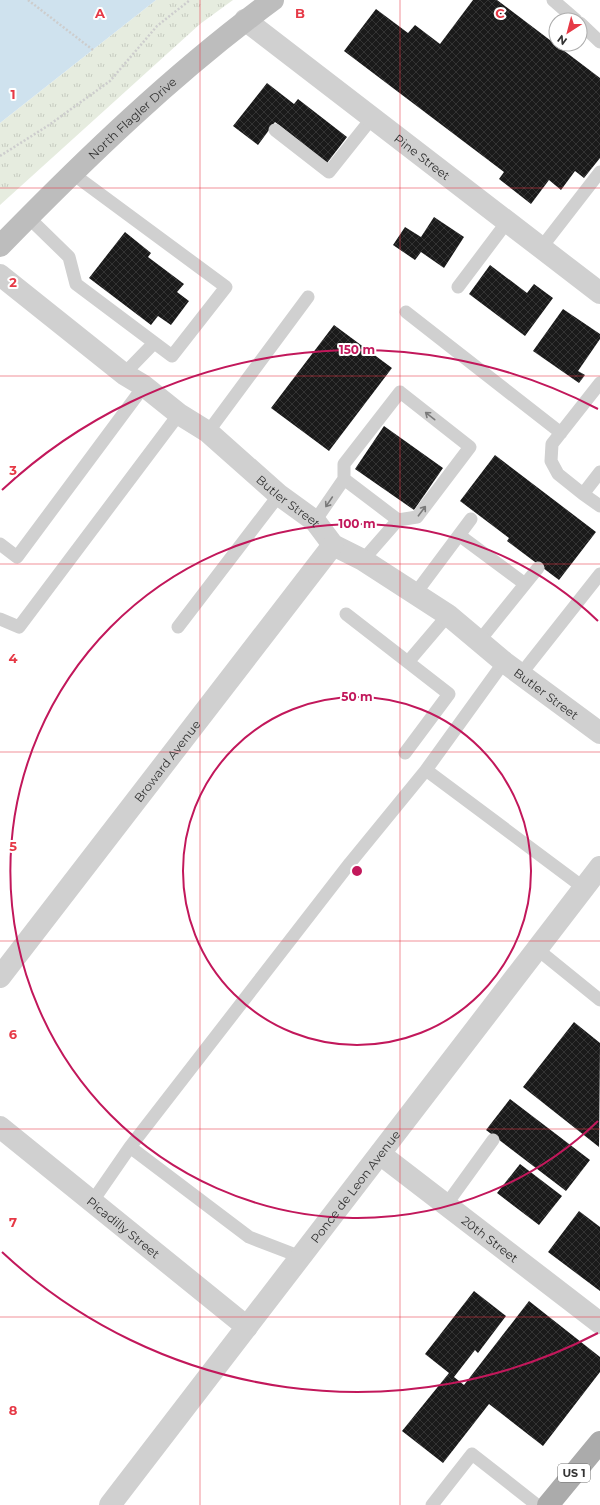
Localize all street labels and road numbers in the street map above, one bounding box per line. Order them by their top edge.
street label: North Flagler Drive [85,74,179,162]
street label: Pine Street [392,130,454,183]
street label: Butler Street [254,471,324,530]
street label: Butler Street [511,665,582,722]
street label: Broward Avenue [130,717,203,805]
street label: Ponce de Leon Avenue [307,1127,403,1246]
street label: Picadilly Street [84,1193,163,1261]
street label: 20th Street [459,1212,522,1265]
road number: US 1 [558,1464,590,1482]

